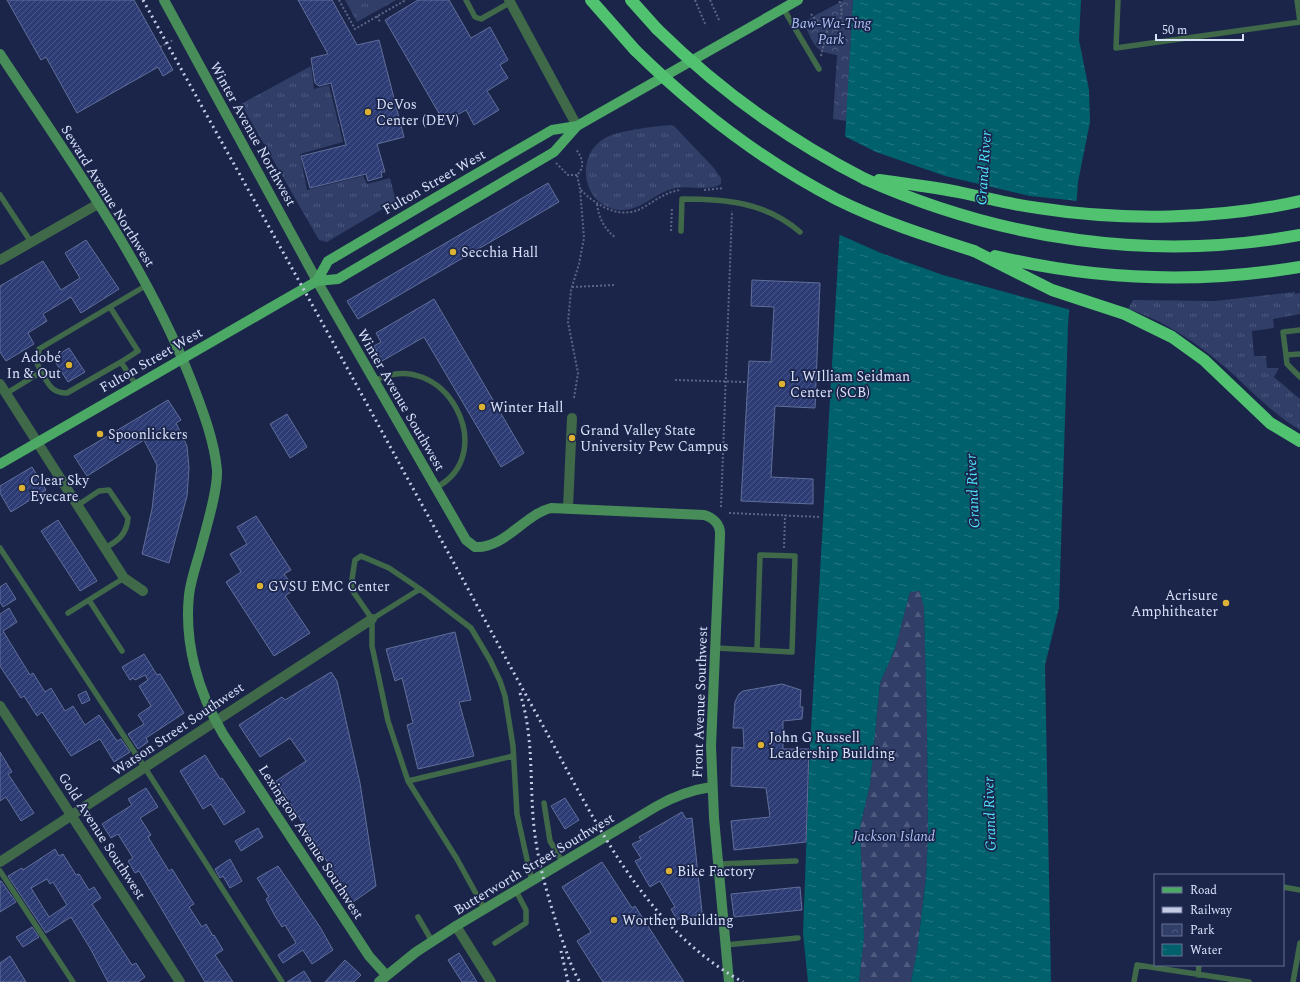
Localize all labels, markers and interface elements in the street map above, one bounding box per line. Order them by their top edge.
park label: Baw-Wa-Ting Park [791,13,872,50]
scale bar [1156,16,1243,42]
text: 50 m [1162,21,1187,40]
street label: Winter Avenue Northwest [205,58,301,210]
place label: DeVos Center (DEV) [376,94,459,131]
marker: DeVos Center (DEV) [363,107,373,117]
street label: Seward Avenue Northwest [56,121,160,271]
water label: Grand River [970,129,998,206]
street label: Fulton Street West [379,144,489,220]
place label: Secchia Hall [461,242,538,263]
marker: Secchia Hall [448,247,458,257]
street label: Fulton Street West [96,322,206,398]
street label: Winter Avenue Southwest [352,325,450,475]
place label: Adobé In & Out [7,347,61,384]
marker: Adobé In & Out [64,360,74,370]
place label: L WIlliam Seidman Center (SCB) [790,366,910,403]
marker: L WIlliam Seidman Center (SCB) [777,379,787,389]
place label: Winter Hall [490,397,563,418]
marker: Winter Hall [477,402,487,412]
place label: Grand Valley State University Pew Campus [580,420,729,457]
place label: Spoonlickers [108,424,188,445]
marker: Spoonlickers [95,429,105,439]
marker: Grand Valley State University Pew Campus [567,433,577,443]
water label: Grand River [960,452,986,529]
place label: Clear Sky Eyecare [30,470,90,507]
marker: Clear Sky Eyecare [17,483,27,493]
place label: GVSU EMC Center [268,576,390,597]
marker: GVSU EMC Center [255,581,265,591]
place label: Acrisure Amphitheater [1131,585,1218,622]
marker: Acrisure Amphitheater [1221,598,1231,608]
street label: Front Avenue Southwest [687,626,713,778]
street label: Watson Street Southwest [108,677,248,781]
place label: John G Russell Leadership Building [769,727,895,764]
marker: John G Russell Leadership Building [756,740,766,750]
street label: Lexington Avenue Southwest [253,761,369,924]
street label: Gold Avenue Southwest [53,768,151,904]
water label: Grand River [977,776,1003,852]
street label: Butterworth Street Southwest [450,808,618,920]
park label: Jackson Island [852,826,935,847]
place label: Bike Factory [677,861,756,882]
marker: Bike Factory [664,866,674,876]
legend [1154,874,1284,966]
text: Road [1190,881,1217,900]
text: Railway [1190,901,1233,920]
place label: Worthen Building [622,910,734,931]
marker: Worthen Building [609,915,619,925]
text: Park [1190,921,1215,940]
text: Water [1190,941,1222,960]

